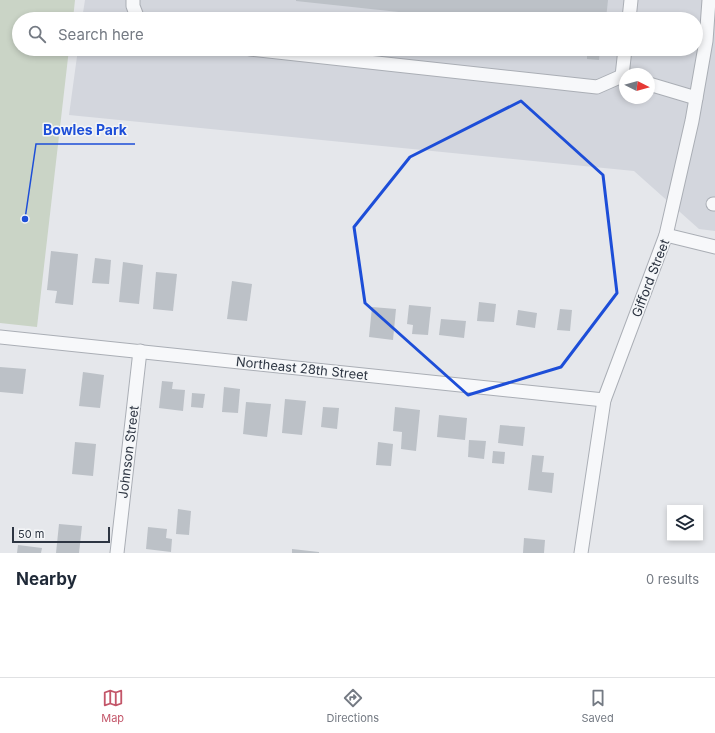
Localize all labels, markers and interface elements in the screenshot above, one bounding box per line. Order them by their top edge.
search box [12,12,703,56]
icon: search [26,23,48,45]
text: Search here [58,25,144,44]
north arrow [619,68,655,104]
callout: Bowles Park [36,118,135,144]
text: Bowles Park [43,121,128,138]
street label: Gifford Street [628,237,672,319]
street label: Northeast 28th Street [235,353,369,383]
street label: Johnson Street [114,405,142,499]
map controls [667,505,703,541]
button: layers [667,505,703,541]
scale bar [12,525,110,544]
text: 50 m [18,527,44,541]
text: Nearby [16,569,77,589]
text: 0 results [646,571,699,587]
tab: Map [101,687,124,725]
tab: Directions [327,687,379,725]
tab: Saved [582,687,614,725]

